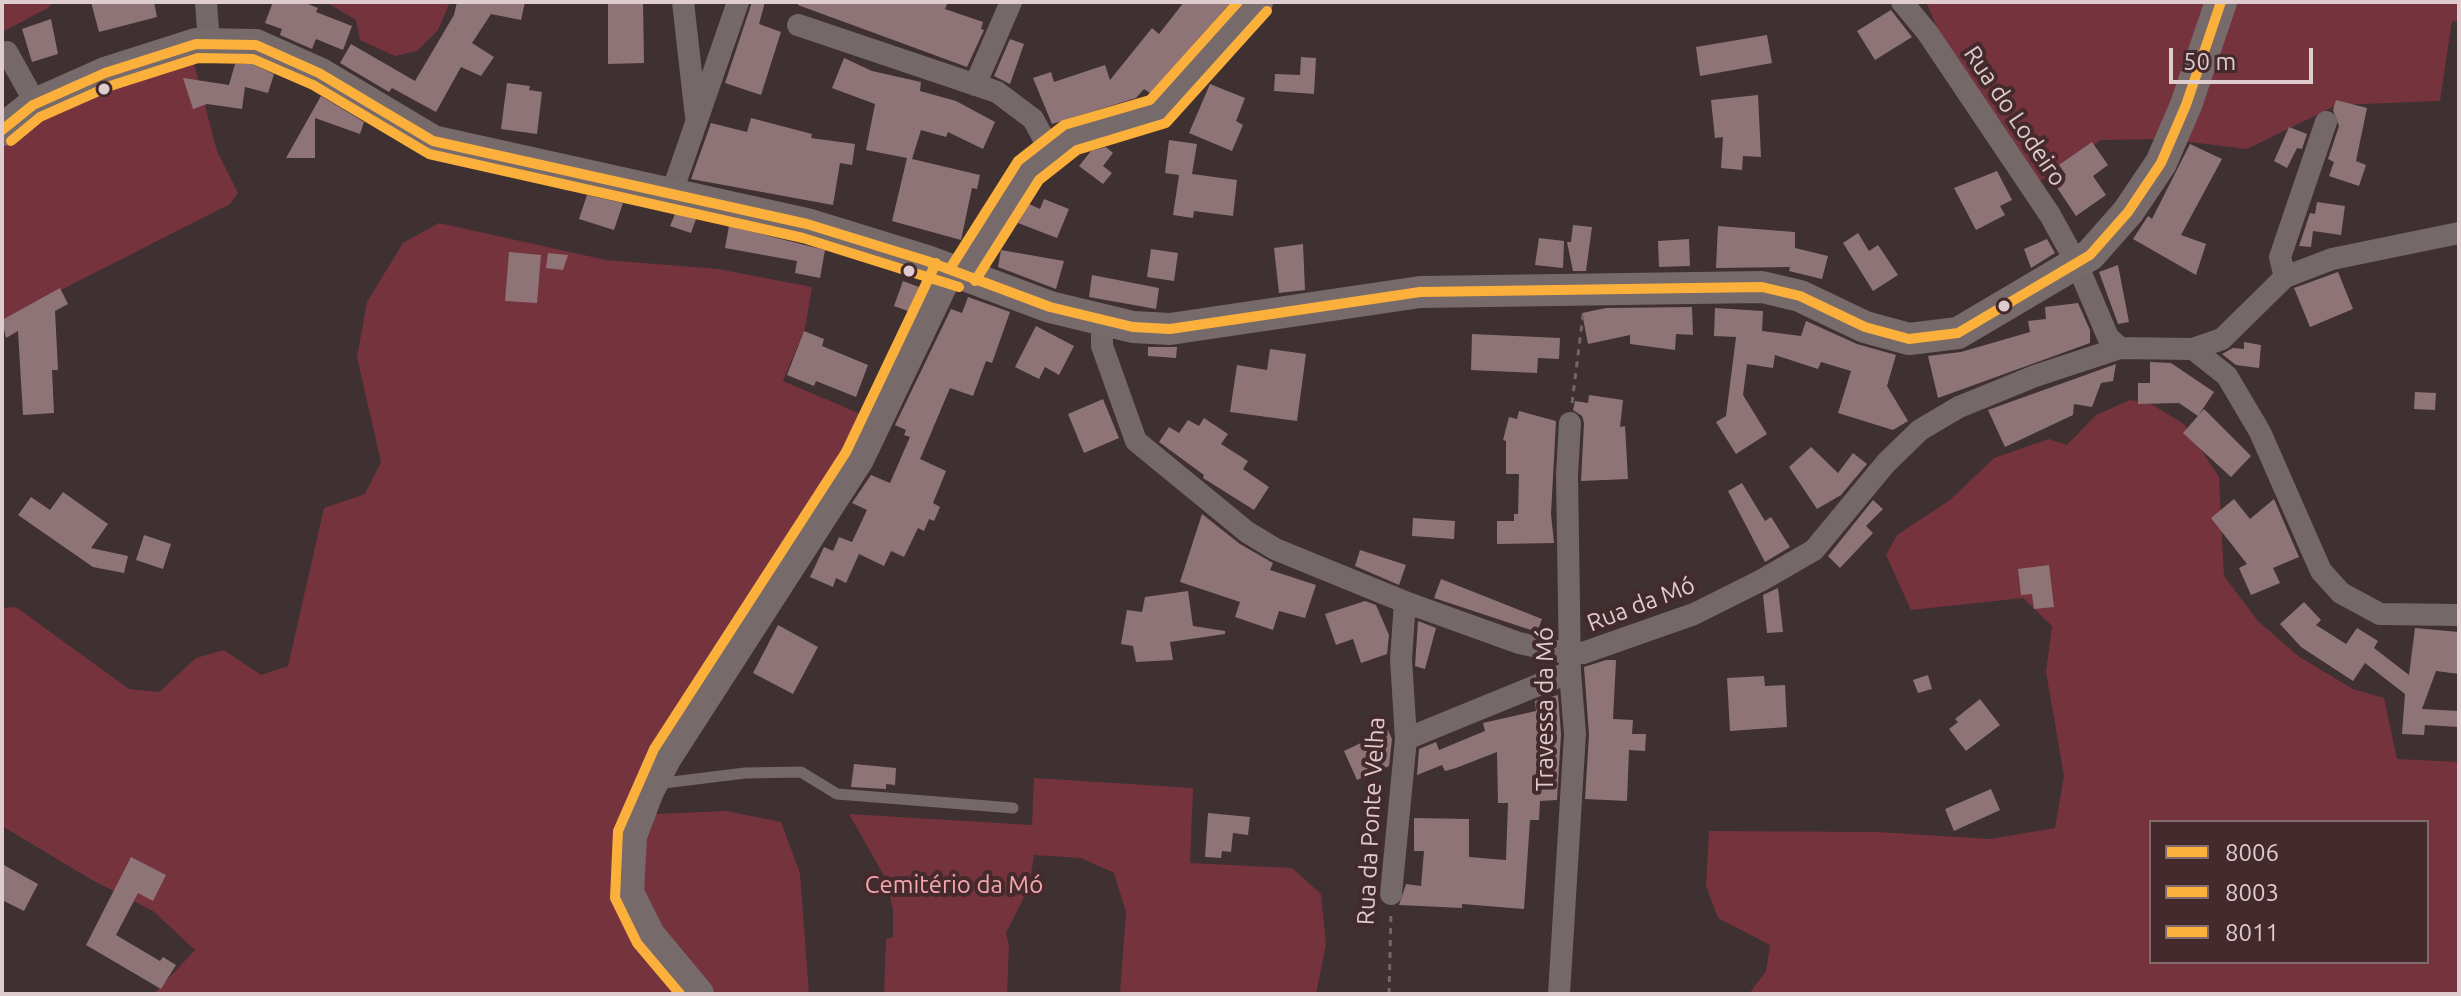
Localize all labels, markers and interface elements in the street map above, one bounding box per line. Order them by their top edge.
scale bar [2173,32,2317,82]
street label: Rua do Lodeiro [1958,41,2072,191]
text: 50 m [2183,48,2236,75]
unlabelled marker [96,81,112,97]
unlabelled marker [901,263,917,279]
unlabelled marker [1996,298,2012,314]
street label: Rua da Mó [1583,570,1699,638]
street label: Travessa da Mó [1531,627,1559,791]
street label: Rua da Ponte Velha [1351,716,1391,926]
legend [2149,820,2429,964]
text: 8006 [2225,839,2279,866]
park label: Cemitério da Mó [865,871,1043,899]
text: 8003 [2225,879,2279,906]
text: 8011 [2225,919,2279,946]

